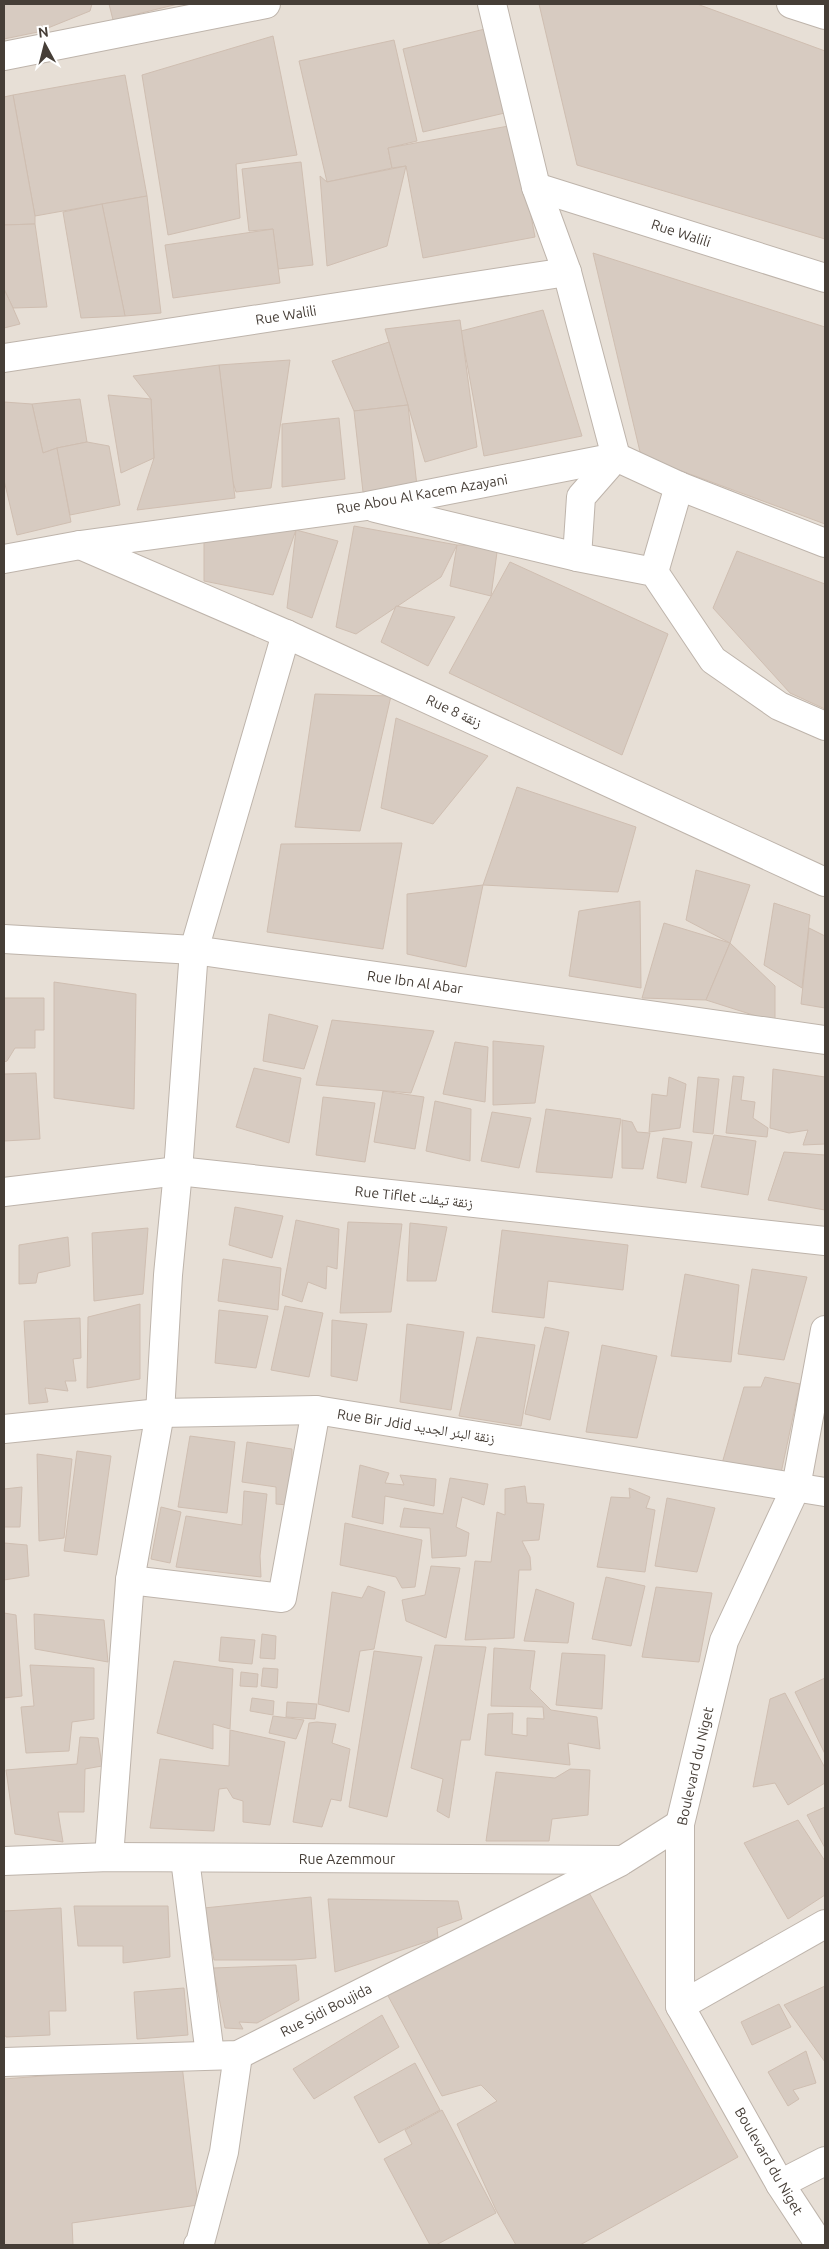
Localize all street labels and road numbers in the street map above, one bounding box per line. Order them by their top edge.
street label: Rue Walili [649,216,713,250]
street label: Rue Walili [254,302,318,328]
street label: Rue Abou Al Kacem Azayani [335,471,509,517]
street label: Rue 8 زنقة [423,691,484,732]
street label: Rue Ibn Al Abar [366,967,465,997]
street label: Rue Tiflet زنقة تيفلت [354,1183,474,1212]
street label: Rue Bir Jdid زنقة البئر الجديد [336,1406,496,1447]
street label: Boulevard du Niget [674,1705,717,1827]
street label: Rue Azemmour [299,1851,396,1867]
street label: Rue Sidi Boujida [278,1980,374,2040]
street label: Boulevard du Niget [732,2104,806,2218]

